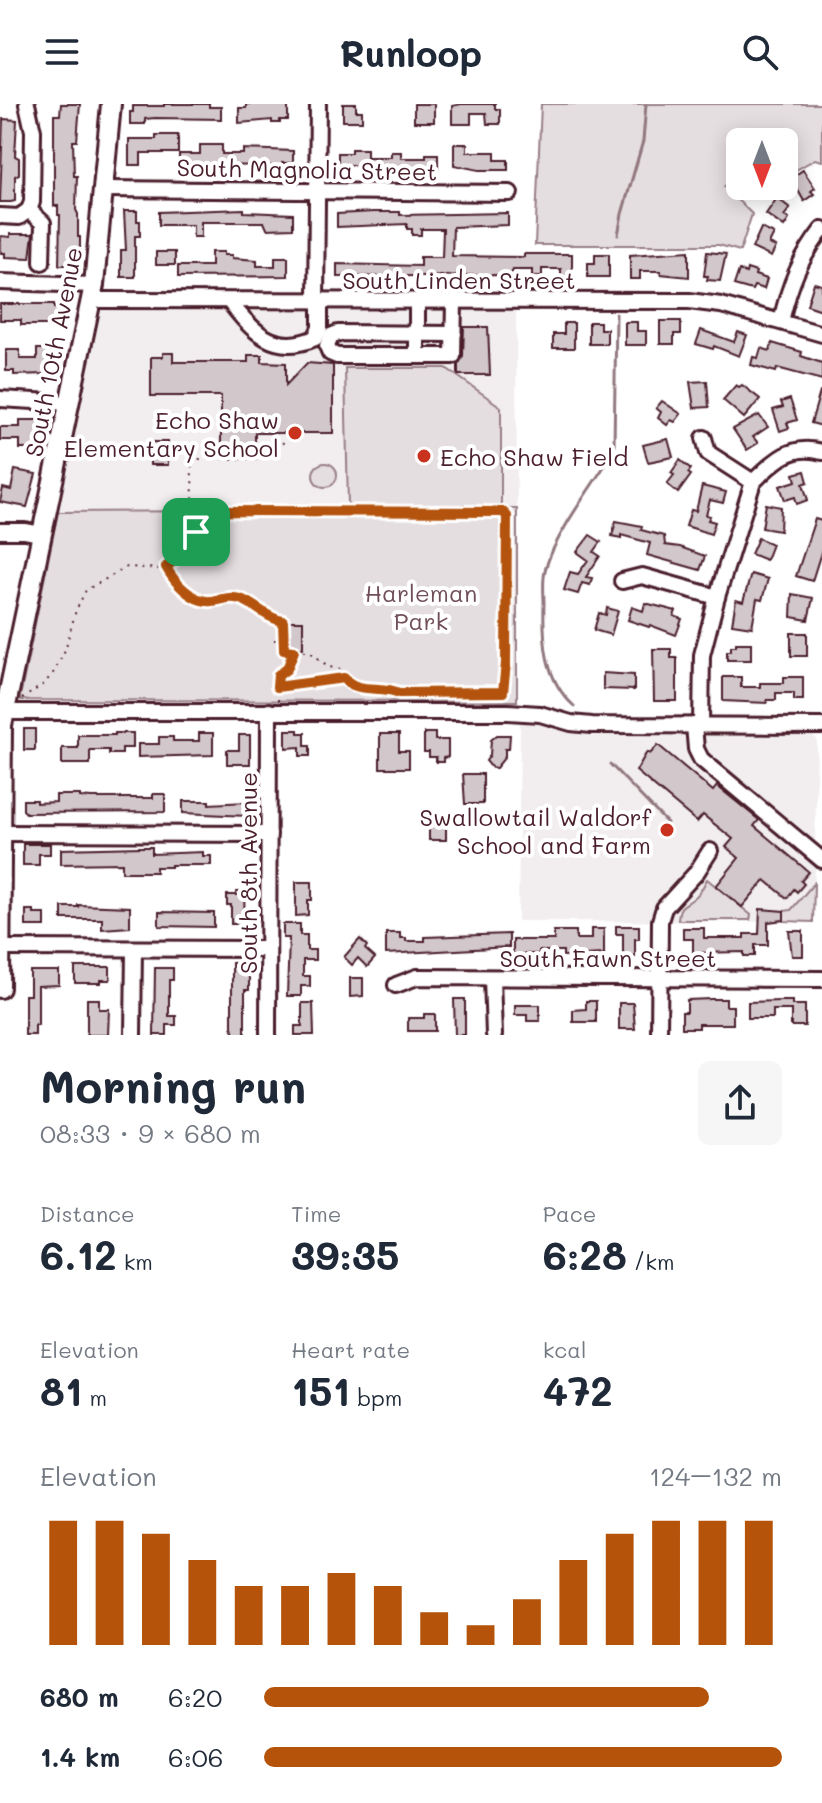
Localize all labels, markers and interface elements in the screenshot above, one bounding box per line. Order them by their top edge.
text: Runloop [340,29,482,76]
icon: menu [40,30,84,74]
icon: search [738,30,782,74]
north arrow [726,128,798,200]
map controls [726,128,798,200]
street label: South Magnolia Street [176,151,438,187]
street label: South 10th Avenue [17,244,89,460]
street label: South Linden Street [342,264,576,295]
place label: Echo Shaw Elementary School [64,404,279,463]
marker: Echo Shaw Elementary School [286,424,304,442]
place label: Echo Shaw Field [440,441,628,472]
marker: Echo Shaw Field [415,447,433,465]
pin [162,498,230,566]
icon: arrive [174,510,218,554]
park label: Harleman Park [365,577,477,636]
street label: South 8th Avenue [232,772,263,974]
place label: Swallowtail Waldorf School and Farm [420,801,652,860]
marker: Swallowtail Waldorf School and Farm [658,821,676,839]
street label: South Fawn Street [499,942,717,973]
text: Morning run [40,1057,306,1114]
button: share [698,1061,782,1145]
text: 08:33 · 9 × 680 m [40,1116,261,1150]
text: Distance [40,1199,135,1228]
text: Time [291,1199,341,1228]
text: Pace [543,1199,596,1228]
text: 6.12 [40,1228,117,1280]
text: 39:35 [291,1228,399,1280]
text: 6:28 [543,1228,627,1280]
text: km [117,1247,153,1276]
text: /km [627,1247,675,1276]
text: Elevation [40,1335,139,1364]
text: Heart rate [291,1335,410,1364]
text: kcal [543,1335,587,1364]
text: 81 [40,1364,83,1416]
text: 151 [291,1364,350,1416]
text: 472 [543,1364,613,1416]
text: m [83,1383,107,1412]
text: bpm [350,1383,402,1412]
text: Elevation [40,1459,157,1493]
text: 124–132 m [649,1459,782,1493]
text: 680 m [40,1680,119,1714]
text: 6:20 [168,1680,222,1714]
text: 1.4 km [40,1740,120,1774]
text: 6:06 [168,1740,224,1774]

